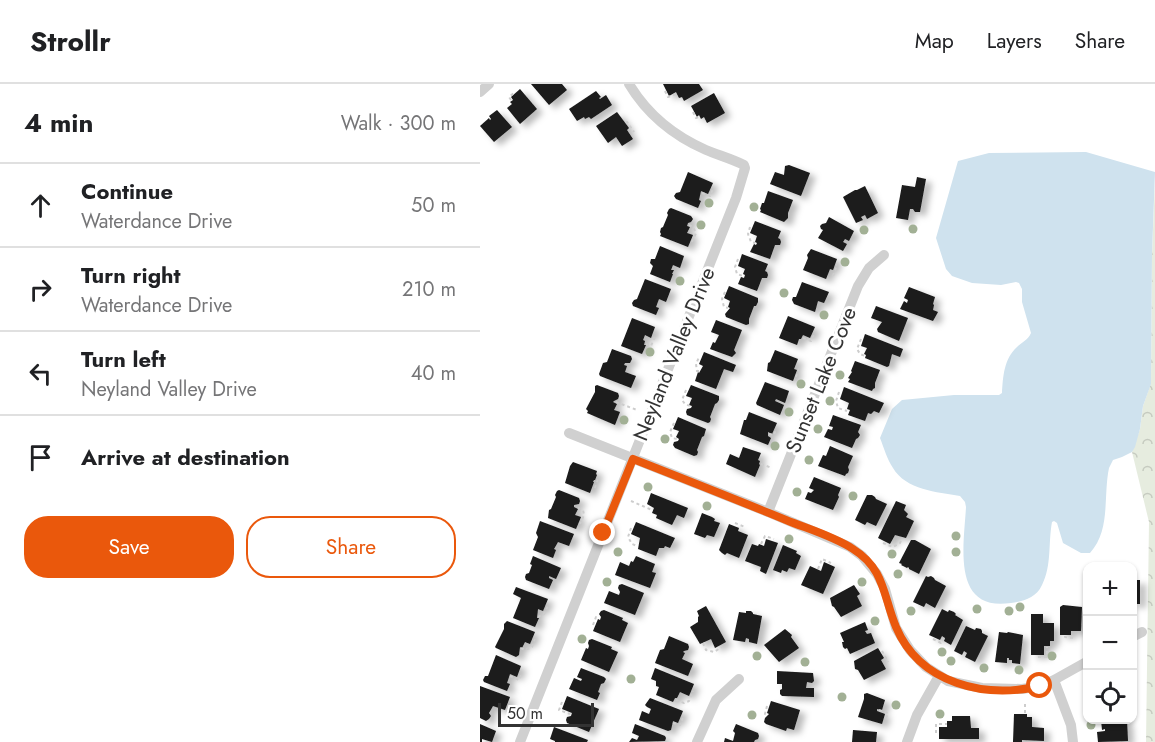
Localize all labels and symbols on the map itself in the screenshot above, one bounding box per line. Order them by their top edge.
street label: Neyland Valley Drive [626,263,723,445]
street label: Sunset Lake Cove [778,302,864,457]
route end [589,519,615,545]
route start [1026,672,1052,698]
scale bar [498,700,594,728]

